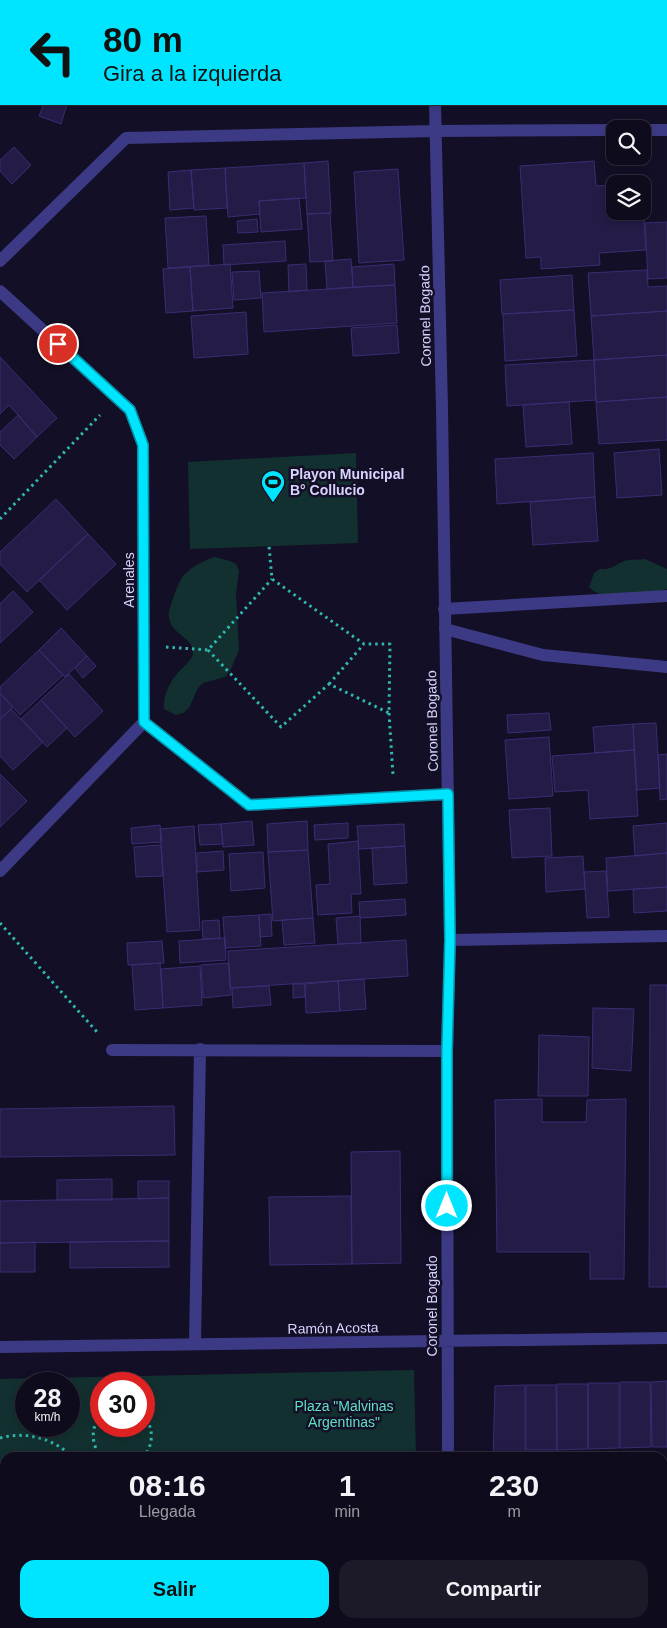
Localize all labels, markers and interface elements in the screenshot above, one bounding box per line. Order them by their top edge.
icon: left [20,20,85,85]
text: 80 m [103,20,183,59]
text: Gira a la izquierda [103,61,282,86]
map controls [606,120,651,220]
button: search [606,120,651,165]
button: layers [606,175,651,220]
street label: Coronel Bogado [416,265,434,367]
pin [37,323,79,365]
icon: arrive [44,330,72,358]
place label: Playon Municipal B° Collucio [290,466,404,498]
sports icon: Playon Municipal B° Collucio [260,469,286,503]
street label: Arenales [121,552,137,608]
street label: Coronel Bogado [423,670,441,772]
position arrow [420,1179,472,1231]
street label: Coronel Bogado [424,1255,440,1357]
street label: Ramón Acosta [287,1319,379,1337]
speed limit sign: 30 [90,1372,155,1437]
text: 28 [34,1384,61,1412]
park label: Plaza "Malvinas Argentinas" [294,1398,394,1430]
text: km/h [34,1410,61,1424]
text: 08:16 [129,1469,206,1502]
text: 1 [339,1469,356,1502]
text: 230 [489,1469,539,1502]
text: Llegada [139,1503,196,1520]
text: min [334,1503,360,1520]
text: m [507,1503,521,1520]
button: Salir [20,1560,329,1618]
button: Compartir [339,1560,648,1618]

